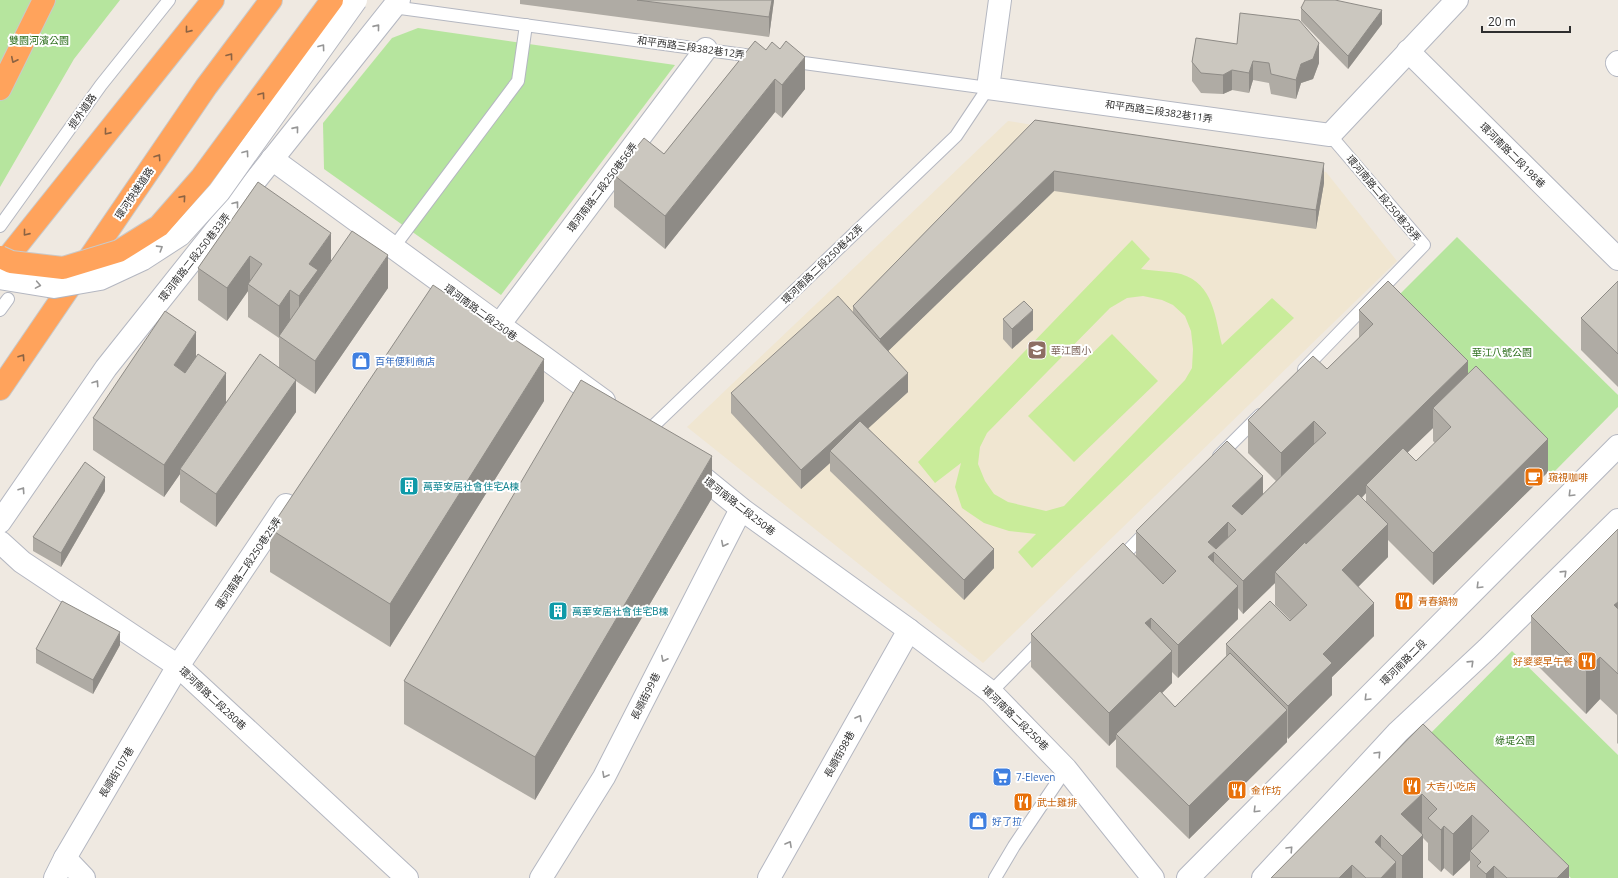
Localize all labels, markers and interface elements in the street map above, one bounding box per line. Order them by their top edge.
scale bar [1482,8,1570,34]
text: 20 m [1488,13,1516,30]
one-way arrow [372,25,379,32]
one-way arrow [186,26,193,33]
park label: 雙園河濱公園 [9,33,69,47]
street label: 和平西路三段382巷12弄 [636,33,746,61]
one-way arrow [317,44,325,51]
one-way arrow [225,53,232,60]
one-way arrow [12,56,19,63]
street label: 提外道路 [65,91,99,131]
one-way arrow [257,92,265,99]
street label: 和平西路三段382巷11弄 [1104,97,1214,125]
street label: 環河南路二段198巷 [1477,119,1549,191]
one-way arrow [291,126,298,133]
one-way arrow [105,127,112,134]
street label: 環河南路二段250巷56弄 [564,139,640,235]
one-way arrow [242,150,249,157]
street label: 環河南路二段250巷28弄 [1344,152,1424,244]
one-way arrow [154,154,161,161]
street label: 環河快速道路 [111,164,157,222]
one-way arrow [179,195,186,203]
one-way arrow [232,201,239,208]
street label: 環河南路二段250巷33弄 [155,210,233,304]
street label: 環河南路二段250巷42弄 [778,221,866,307]
one-way arrow [23,229,30,236]
one-way arrow [156,245,163,253]
one-way arrow [35,280,42,288]
street label: 環河南路二段250巷 [442,281,520,343]
school or university icon: 華江國小 [1026,339,1048,361]
place label: 華江國小 [1051,343,1091,357]
park label: 華江八號公園 [1472,345,1532,359]
shop icon: 百年便利商店 [350,350,372,372]
one-way arrow [17,354,25,361]
place label: 百年便利商店 [375,354,435,368]
one-way arrow [91,380,99,387]
cafe icon: 窺視咖啡 [1523,466,1545,488]
place label: 窺視咖啡 [1548,470,1588,484]
street label: 環河南路二段250巷 [701,474,779,538]
building icon: 萬華安居社會住宅A棟 [398,475,420,497]
place label: 萬華安居社會住宅A棟 [423,479,519,493]
one-way arrow [17,487,25,494]
one-way arrow [1568,489,1576,497]
street label: 環河南路二段250巷25弄 [212,514,284,612]
one-way arrow [721,539,728,547]
one-way arrow [1559,570,1567,578]
one-way arrow [1476,581,1484,589]
restaurant icon: 青春鍋物 [1393,590,1415,612]
place label: 青春鍋物 [1418,594,1458,608]
building icon: 萬華安居社會住宅B棟 [547,600,569,622]
place label: 萬華安居社會住宅B棟 [572,604,668,618]
street label: 環河南路二段 [1377,636,1429,688]
restaurant icon: 好婆婆早午餐 [1576,650,1598,672]
place label: 好婆婆早午餐 [1513,654,1573,668]
one-way arrow [661,655,669,663]
one-way arrow [1466,661,1474,668]
street label: 環河南路二段280巷 [176,663,250,733]
street label: 長順街99巷 [627,670,663,722]
street label: 環河南路二段250巷 [980,683,1052,753]
one-way arrow [1364,693,1372,701]
one-way arrow [854,715,861,722]
street label: 長順街98巷 [820,728,858,780]
park label: 綠堤公園 [1495,733,1535,747]
street label: 長順街107巷 [95,744,137,800]
one-way arrow [1373,751,1381,759]
supermarket icon: 7-Eleven [991,766,1013,788]
place label: 7-Eleven [1016,770,1055,784]
one-way arrow [602,771,609,778]
restaurant icon: 大吉小吃店 [1401,775,1423,797]
restaurant icon: 金作坊 [1226,779,1248,801]
place label: 大吉小吃店 [1426,779,1476,793]
place label: 金作坊 [1251,783,1281,797]
restaurant icon: 武士雞排 [1012,791,1034,813]
place label: 武士雞排 [1037,795,1077,809]
one-way arrow [1253,805,1261,813]
shop icon: 好了拉 [967,810,989,832]
place label: 好了拉 [992,814,1022,828]
one-way arrow [784,841,791,848]
one-way arrow [1285,847,1292,854]

